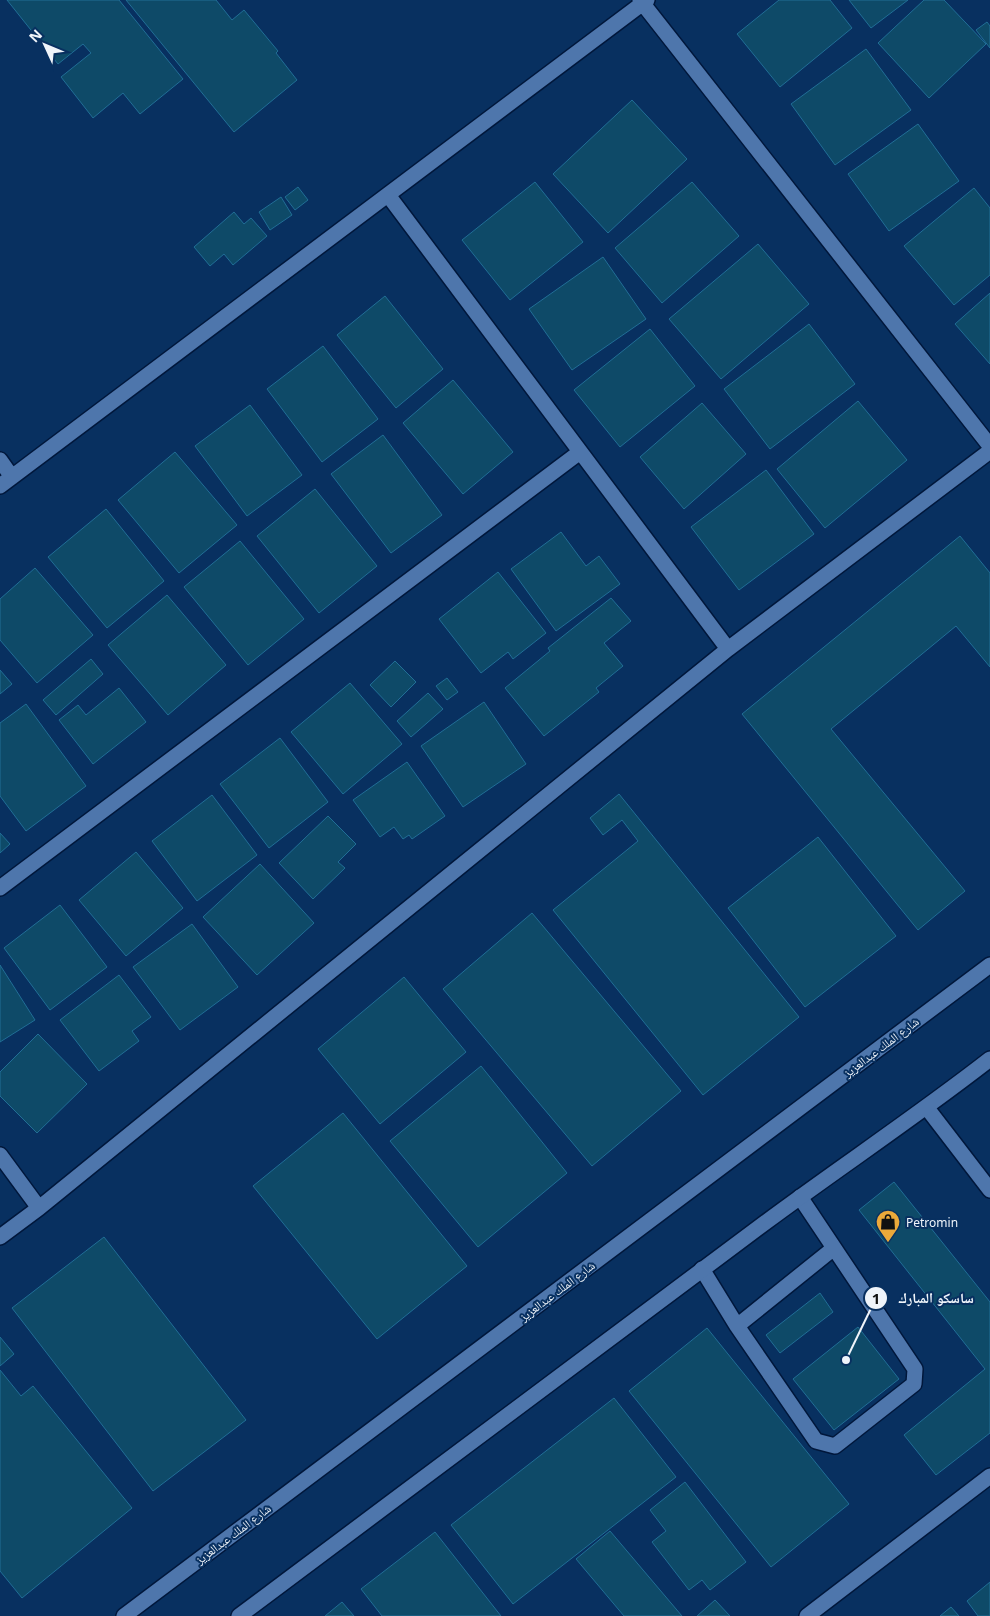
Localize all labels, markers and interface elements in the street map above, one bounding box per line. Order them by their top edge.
north arrow [20,20,70,70]
text: N [24,25,46,46]
street label: شارع الملك عبدالعزيز [839,1013,922,1082]
shop icon: Petromin [875,1209,901,1243]
place label: Petromin [906,1214,958,1231]
street label: شارع الملك عبدالعزيز [515,1257,598,1326]
callout: ساسكو المبارك [863,1284,984,1313]
text: 1 [872,1288,880,1308]
text: ساسكو المبارك [898,1288,974,1307]
street label: شارع الملك عبدالعزيز [191,1500,274,1569]

